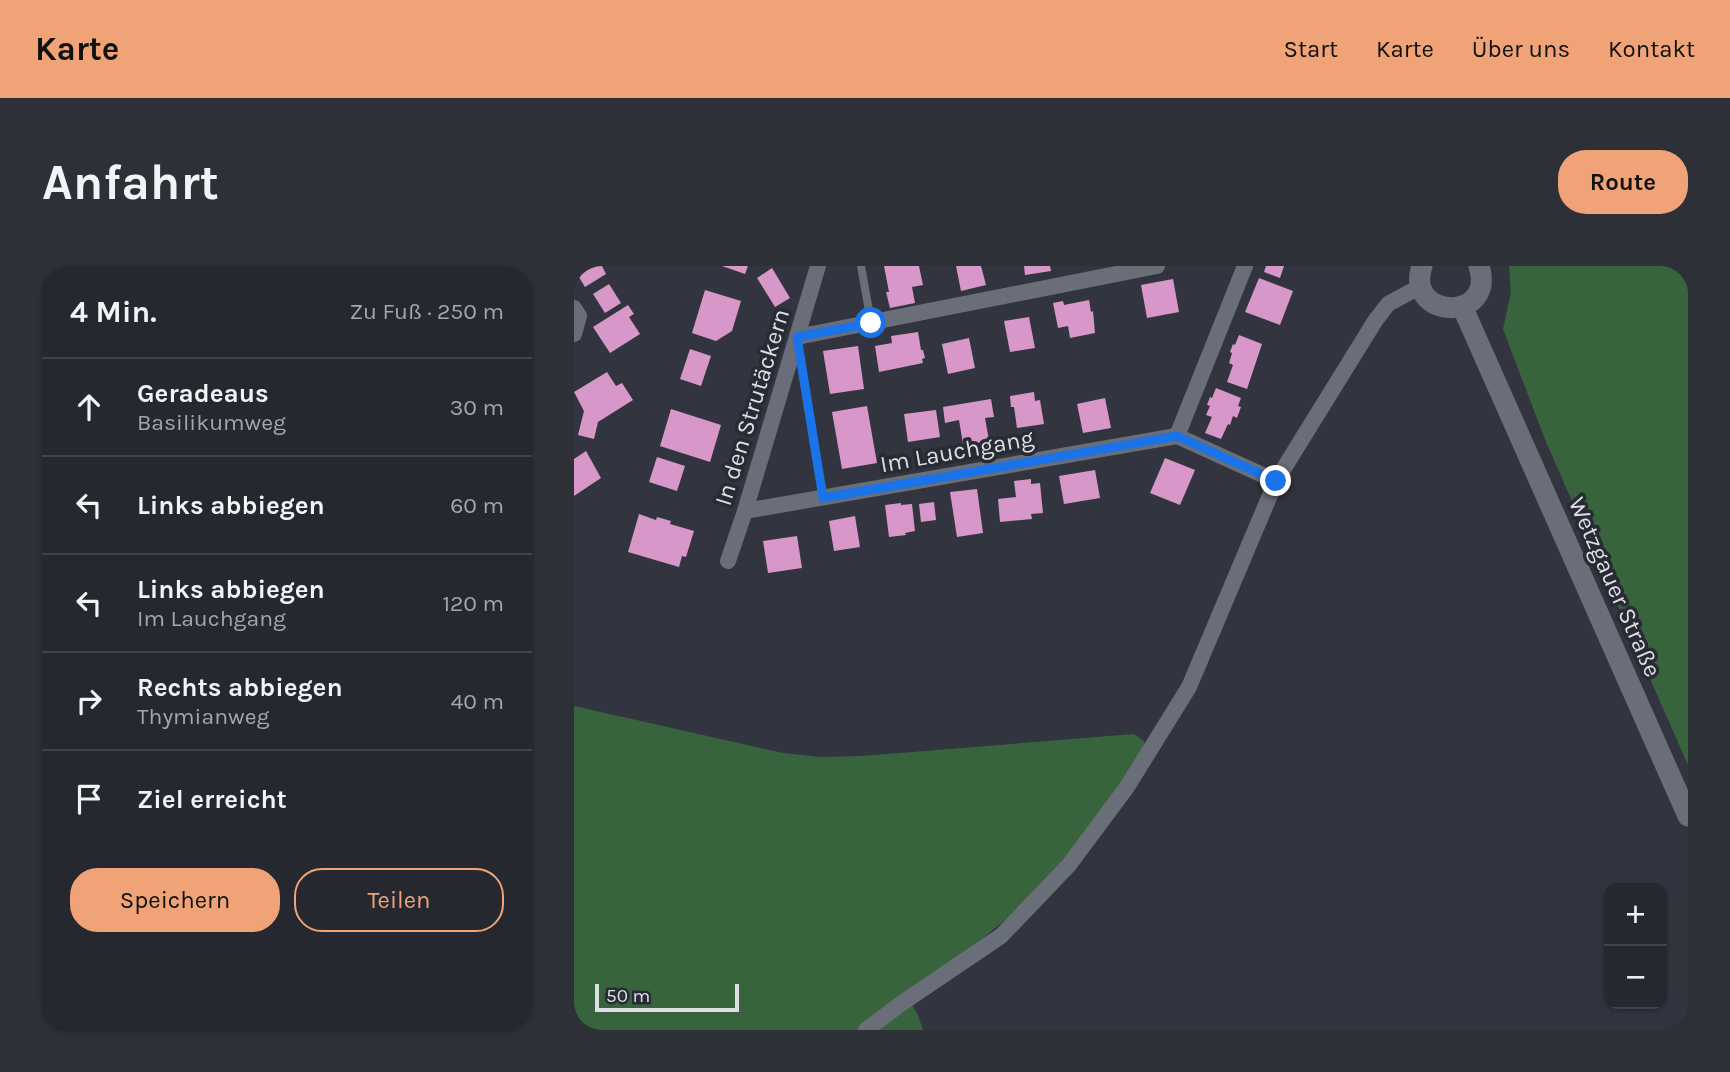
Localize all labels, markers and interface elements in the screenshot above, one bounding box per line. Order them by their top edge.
text: Karte [35,30,119,68]
text: Start [1284,35,1338,63]
text: Karte [1376,35,1434,63]
text: Über uns [1472,35,1570,63]
text: Kontakt [1608,35,1695,63]
button: Route [1558,150,1688,214]
text: Anfahrt [42,154,219,211]
text: 4 Min. [70,294,157,330]
text: Zu Fuß · 250 m [349,298,504,325]
street label: In den Strutäckern [709,305,795,509]
route start [855,307,886,338]
text: Geradeaus [137,378,269,409]
icon: ahead [70,388,108,426]
text: 30 m [450,394,504,421]
text: Basilikumweg [137,409,286,436]
street label: Im Lauchgang [878,424,1036,478]
route end [1260,465,1291,496]
icon: left [70,486,108,524]
text: Links abbiegen [137,490,325,521]
text: 60 m [450,492,504,519]
street label: Wetzgauer Straße [1563,493,1667,681]
text: Links abbiegen [137,574,325,605]
icon: left [70,584,108,622]
text: 120 m [442,590,504,617]
text: Im Lauchgang [137,605,286,632]
text: Rechts abbiegen [137,672,343,703]
icon: right [70,682,108,720]
text: 40 m [451,688,504,715]
text: Thymianweg [137,703,269,730]
icon: arrive [70,780,108,818]
text: Ziel erreicht [137,784,287,815]
button: Speichern [70,868,280,932]
button: Teilen [294,868,504,932]
map controls [1604,883,1667,1009]
button: + [1604,883,1667,946]
button: − [1604,946,1667,1009]
scale bar [595,981,738,1013]
text: 50 m [606,985,650,1007]

